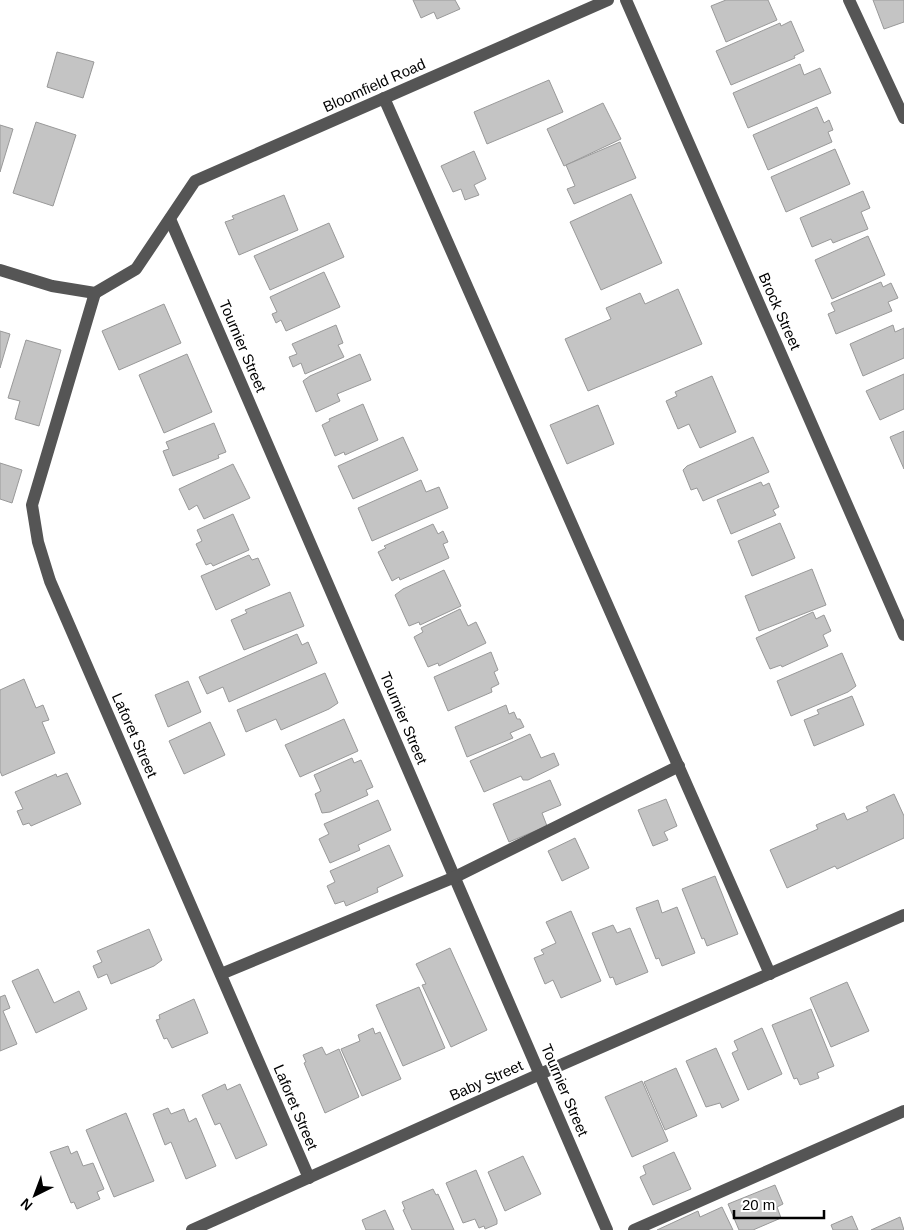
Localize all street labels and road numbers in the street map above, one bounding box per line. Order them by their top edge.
street label: Bloomfield Road [320,55,428,115]
street label: Brock Street [755,270,805,353]
street label: Tournier Street [216,297,270,395]
street label: Tournier Street [377,669,431,767]
street label: Laforet Street [109,690,162,781]
street label: Tournier Street [538,1041,592,1139]
street label: Baby Street [447,1056,526,1104]
street label: Laforet Street [270,1062,322,1153]

